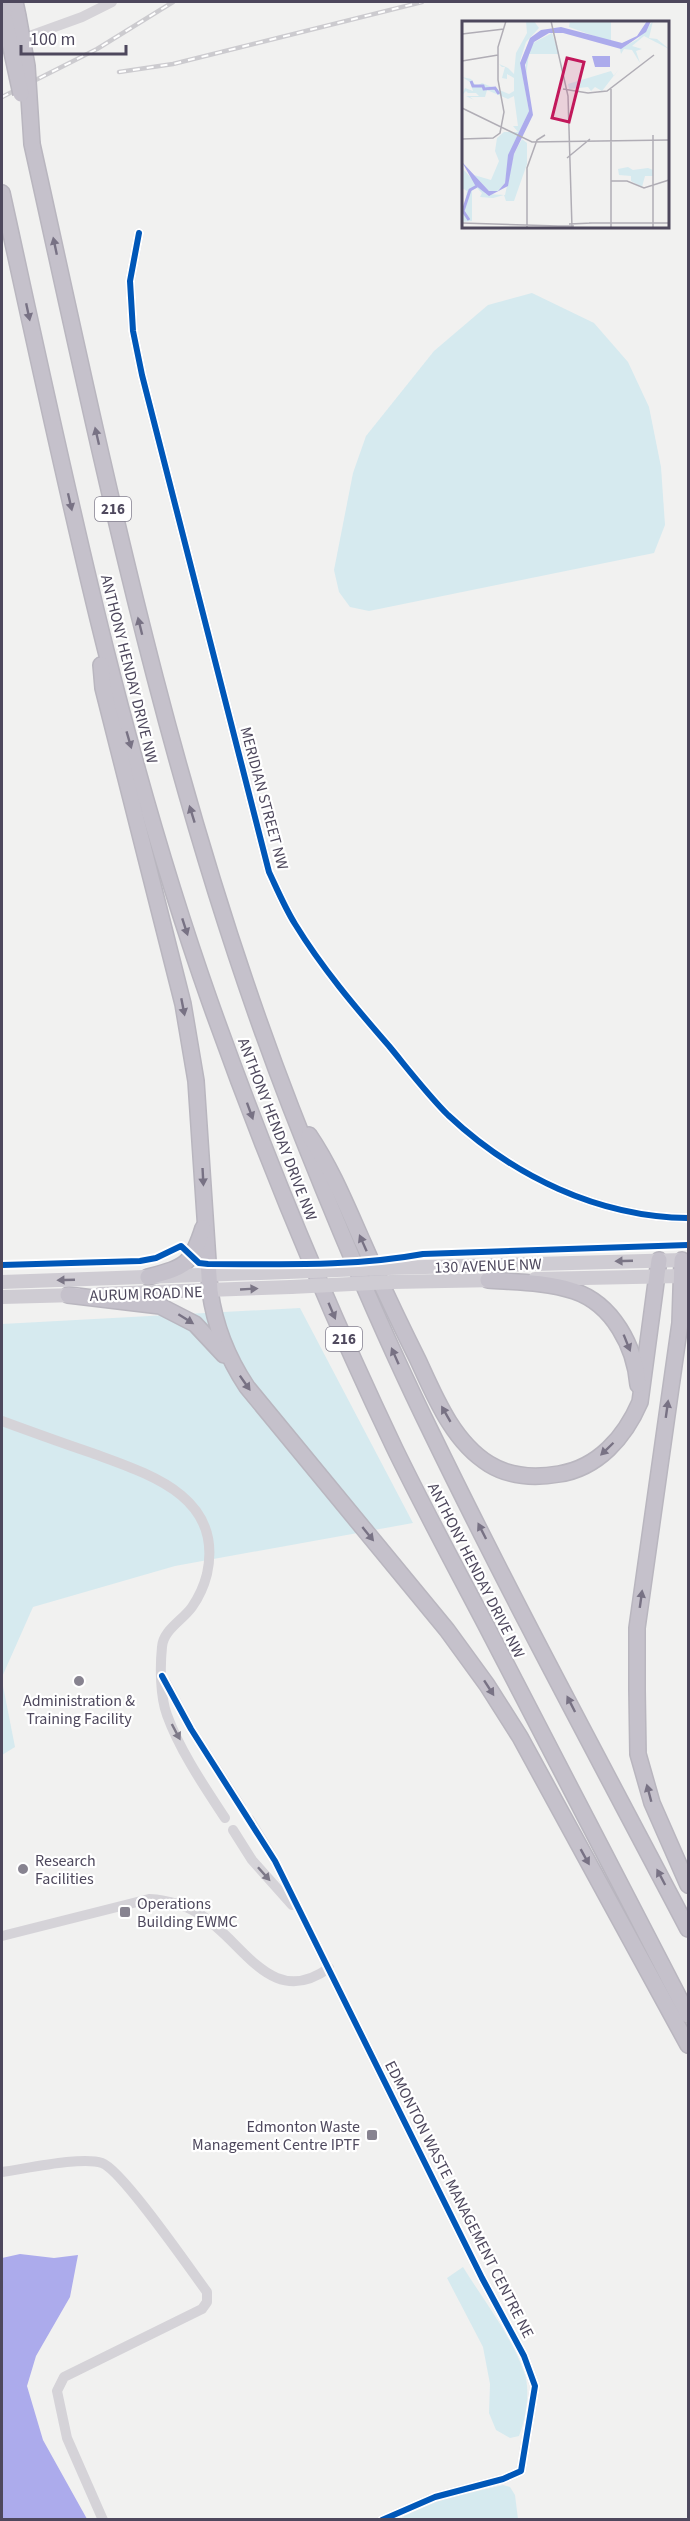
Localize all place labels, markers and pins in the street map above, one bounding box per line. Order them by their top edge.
marker: Administration & Training Facility [72,1674,86,1688]
place label: Administration & Training Facility [23,1690,135,1730]
place label: Research Facilities [35,1850,96,1890]
marker: Research Facilities [16,1862,30,1876]
place label: Operations Building EWMC [137,1893,238,1933]
marker: Operations Building EWMC [118,1905,132,1919]
place label: Edmonton Waste Management Centre IPTF [192,2116,360,2156]
marker: Edmonton Waste Management Centre IPTF [365,2128,379,2142]

